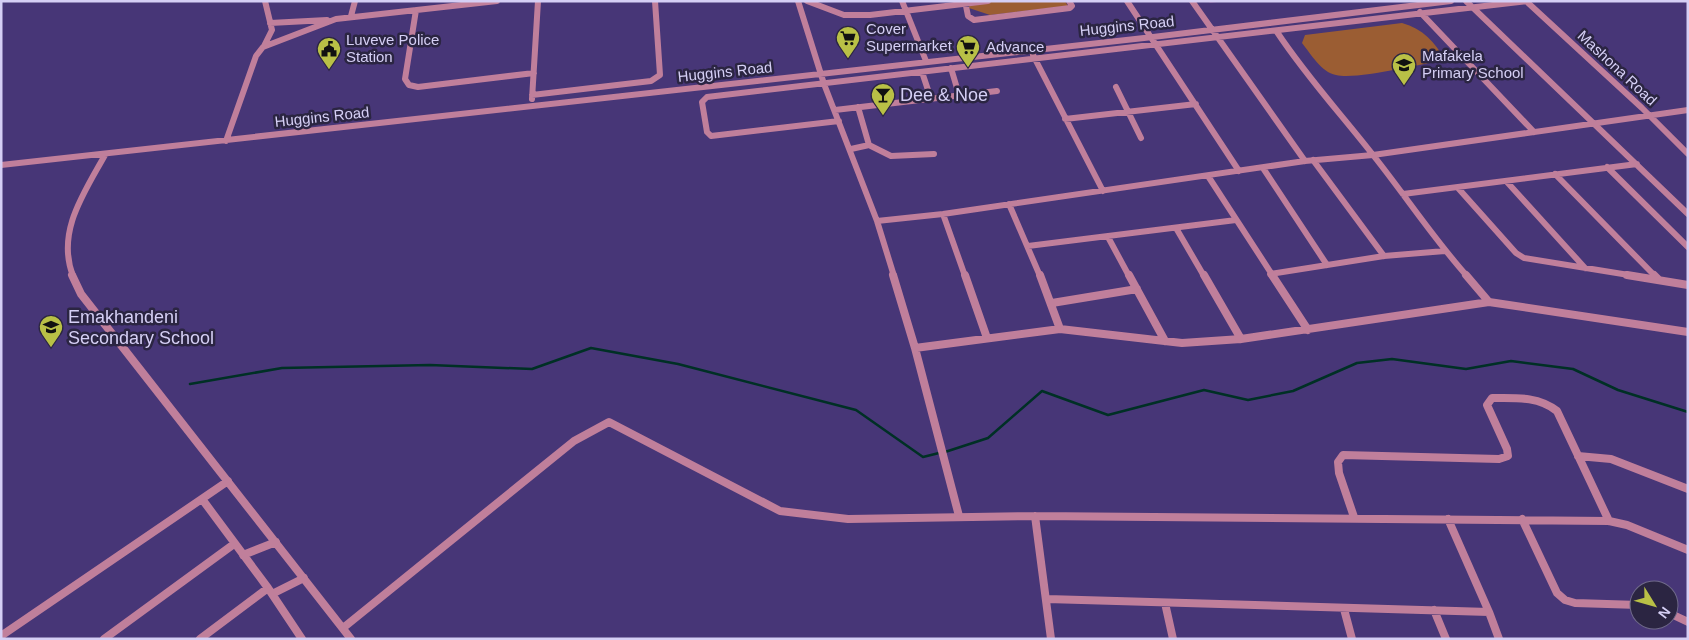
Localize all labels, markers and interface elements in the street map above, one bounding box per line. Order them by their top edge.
street label: Huggins Road [1079,12,1175,39]
place label: Cover Supermarket [866,20,953,54]
supermarket icon: Cover Supermarket [835,25,861,59]
street label: Mashona Road [1574,27,1660,109]
place label: Luveve Police Station [346,31,439,65]
supermarket icon: Advance [955,34,981,68]
public building icon: Luveve Police Station [316,36,342,70]
place label: Advance [986,38,1044,55]
place label: Mafakela Primary School [1422,47,1524,81]
school or university icon: Mafakela Primary School [1391,52,1417,86]
street label: Huggins Road [677,58,773,85]
bar icon: Dee & Noe [870,82,896,116]
place label: Dee & Noe [900,85,988,105]
street label: Huggins Road [274,103,370,130]
place label: Emakhandeni Secondary School [68,307,214,348]
school or university icon: Emakhandeni Secondary School [38,314,64,348]
north arrow [1629,580,1679,630]
text: N [1655,604,1674,622]

